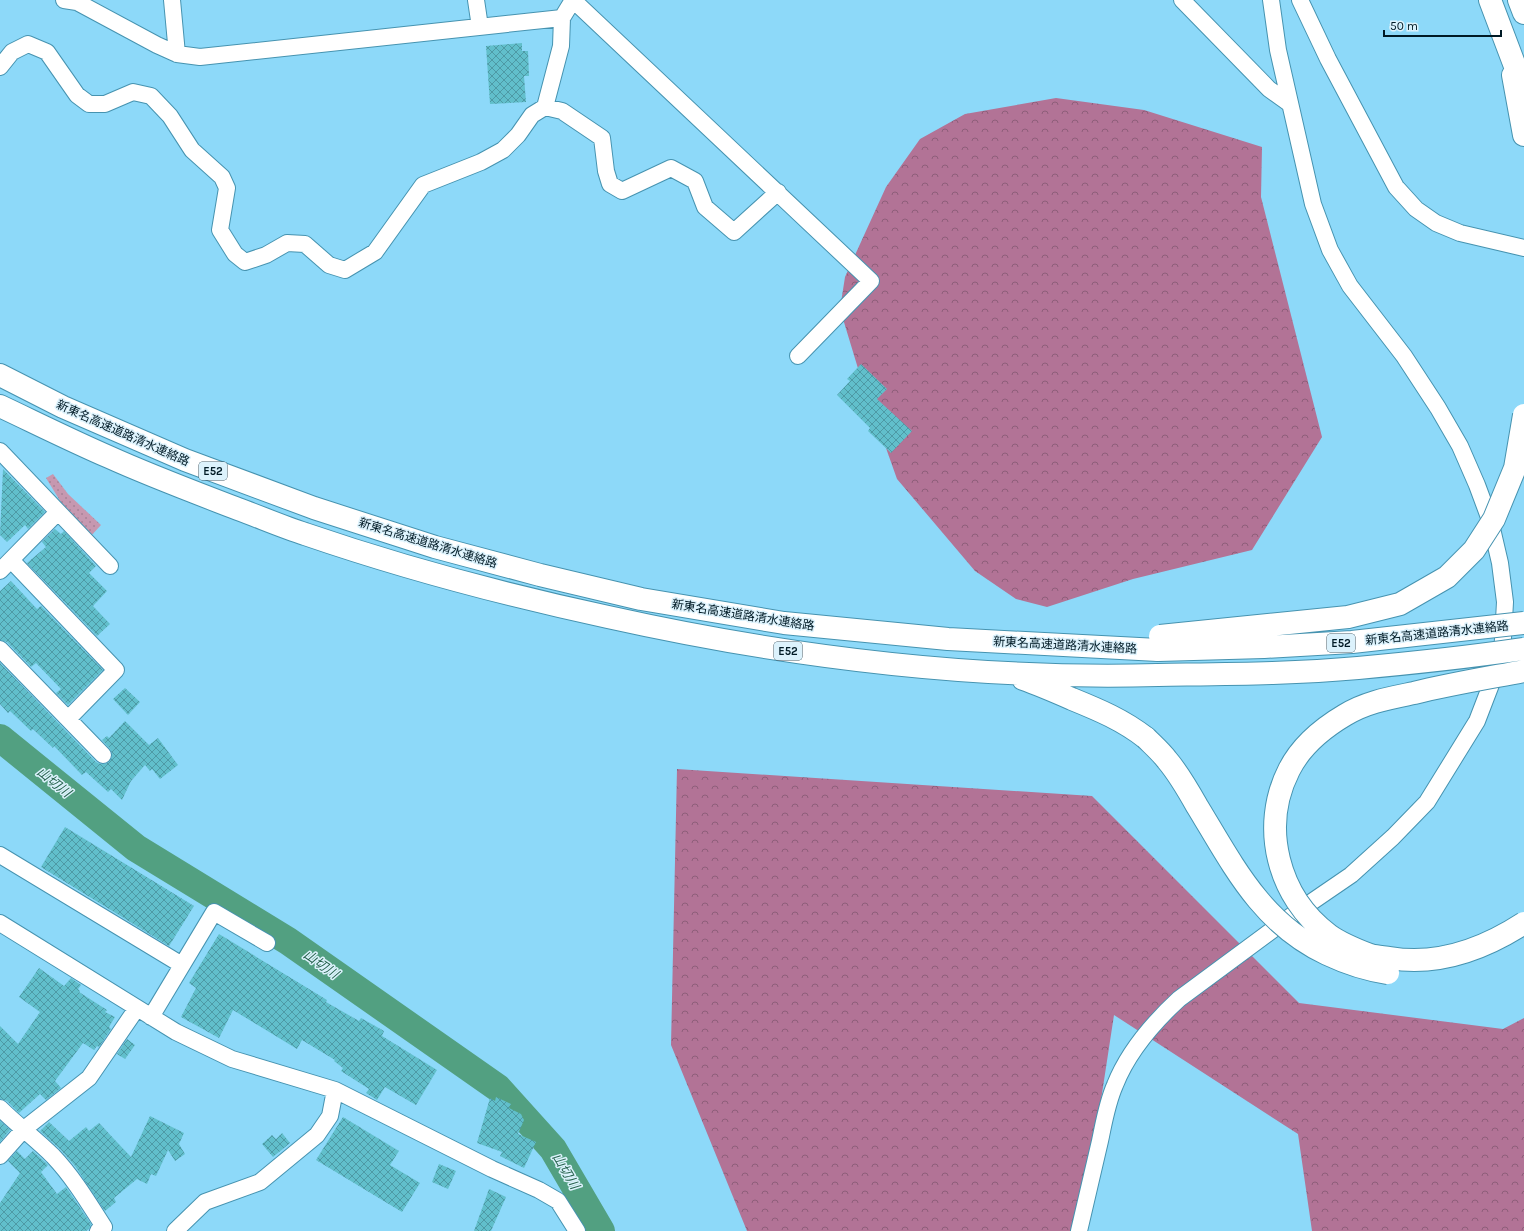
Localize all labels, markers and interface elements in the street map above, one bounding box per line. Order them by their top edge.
scale bar [1384,12,1501,38]
text: 50 m [1390,19,1418,33]
street label: 新東名高速道路清水連絡路 [54,397,192,469]
road number: E52 [199,462,227,480]
street label: 新東名高速道路清水連絡路 [357,515,499,571]
street label: 新東名高速道路清水連絡路 [671,597,815,633]
street label: 新東名高速道路清水連絡路 [1365,619,1509,647]
street label: 新東名高速道路清水連絡路 [993,634,1137,656]
road number: E52 [1327,634,1355,652]
road number: E52 [774,642,802,660]
water label: 山切川 [34,764,75,801]
water label: 山切川 [301,947,343,982]
water label: 山切川 [550,1150,583,1193]

